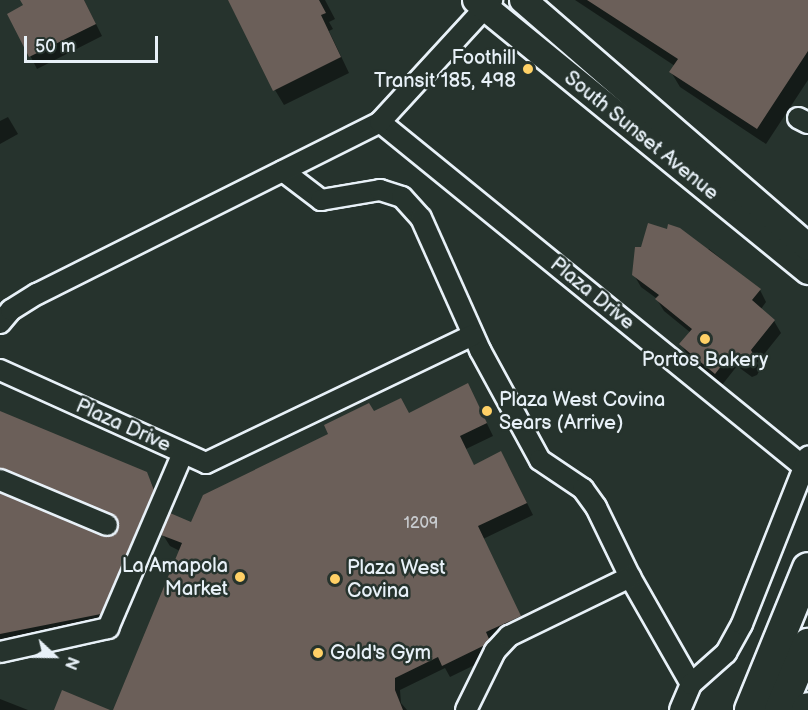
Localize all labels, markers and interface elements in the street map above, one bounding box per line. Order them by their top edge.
scale bar [27,24,160,62]
text: 50 m [35,36,76,57]
place label: Foothill Transit 185, 498 [374,46,516,93]
marker: Foothill Transit 185, 498 [521,62,535,76]
street label: South Sunset Avenue [559,66,723,206]
street label: Plaza Drive [545,253,639,335]
marker: Portos Bakery [698,332,712,346]
place label: Portos Bakery [642,348,768,372]
place label: Plaza West Covina Sears (Arrive) [499,388,666,435]
street label: Plaza Drive [72,394,174,458]
marker: Plaza West Covina Sears (Arrive) [480,404,494,418]
house number: 1209 [404,514,438,534]
place label: La Amapola Market [122,554,228,601]
place label: Plaza West Covina [347,556,446,603]
marker: La Amapola Market [233,570,247,584]
marker: Plaza West Covina [328,572,342,586]
north arrow [24,626,84,686]
place label: Gold's Gym [330,641,431,665]
marker: Gold's Gym [311,646,325,660]
text: N [60,654,82,672]

